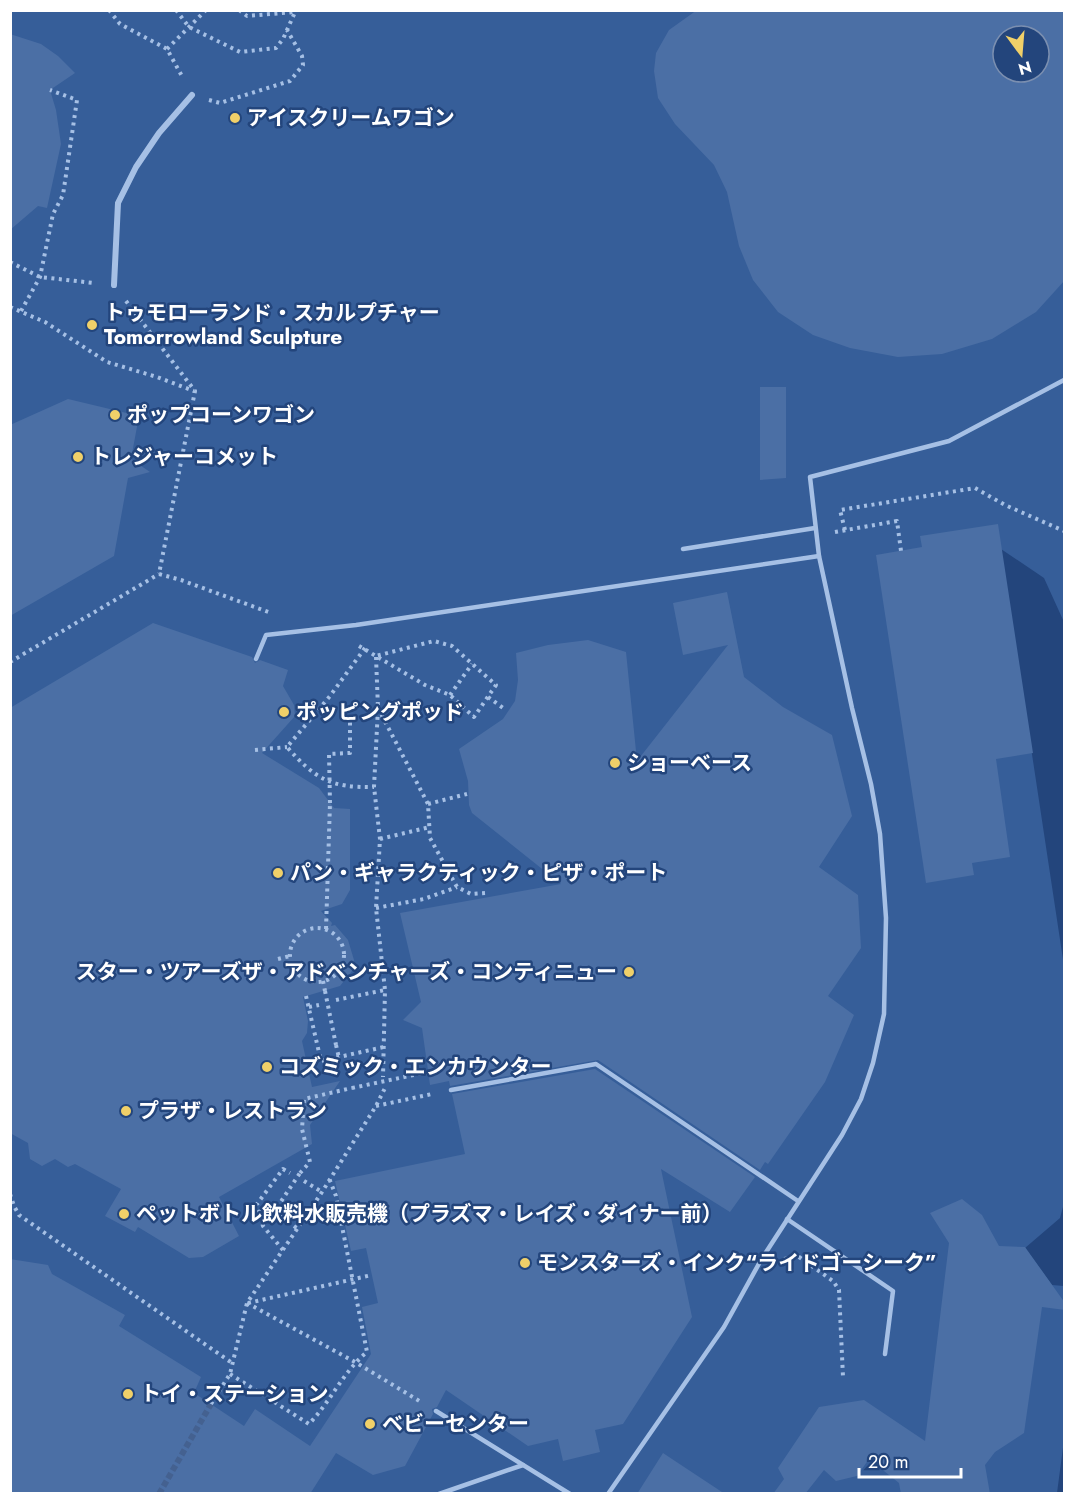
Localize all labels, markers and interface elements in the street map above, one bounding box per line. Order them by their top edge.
north arrow [991,24,1051,84]
text: N [1016,55,1034,81]
place label: アイスクリームワゴン [247,103,455,133]
marker: アイスクリームワゴン [228,111,242,125]
place label: トゥモローランド・スカルプチャー Tomorrowland Sculpture [104,298,440,352]
marker: トゥモローランド・スカルプチャー Tomorrowland Sculpture [85,318,99,332]
place label: ポップコーンワゴン [127,400,315,430]
marker: ポップコーンワゴン [108,408,122,422]
place label: トレジャーコメット [90,442,278,472]
marker: トレジャーコメット [71,450,85,464]
place label: ポッピングポッド [296,697,464,727]
marker: ポッピングポッド [277,705,291,719]
place label: ショーベース [627,748,752,778]
marker: ショーベース [608,756,622,770]
place label: パン・ギャラクティック・ピザ・ポート [290,858,667,888]
marker: パン・ギャラクティック・ピザ・ポート [271,866,285,880]
place label: スター・ツアーズザ・アドベンチャーズ・コンティニュー [76,957,617,987]
marker: スター・ツアーズザ・アドベンチャーズ・コンティニュー [622,965,636,979]
place label: コズミック・エンカウンター [279,1052,552,1082]
marker: コズミック・エンカウンター [260,1060,274,1074]
place label: プラザ・レストラン [138,1096,327,1126]
marker: プラザ・レストラン [119,1104,133,1118]
place label: ペットボトル飲料水販売機（プラズマ・レイズ・ダイナー前） [136,1199,723,1229]
marker: ペットボトル飲料水販売機（プラズマ・レイズ・ダイナー前） [117,1207,131,1221]
place label: モンスターズ・インク“ライドゴーシーク” [537,1248,937,1278]
marker: モンスターズ・インク“ライドゴーシーク” [518,1256,532,1270]
place label: トイ・ステーション [140,1379,329,1409]
marker: トイ・ステーション [121,1387,135,1401]
place label: ベビーセンター [382,1409,529,1439]
marker: ベビーセンター [363,1417,377,1431]
scale bar [859,1441,961,1479]
text: 20 m [868,1449,908,1475]

